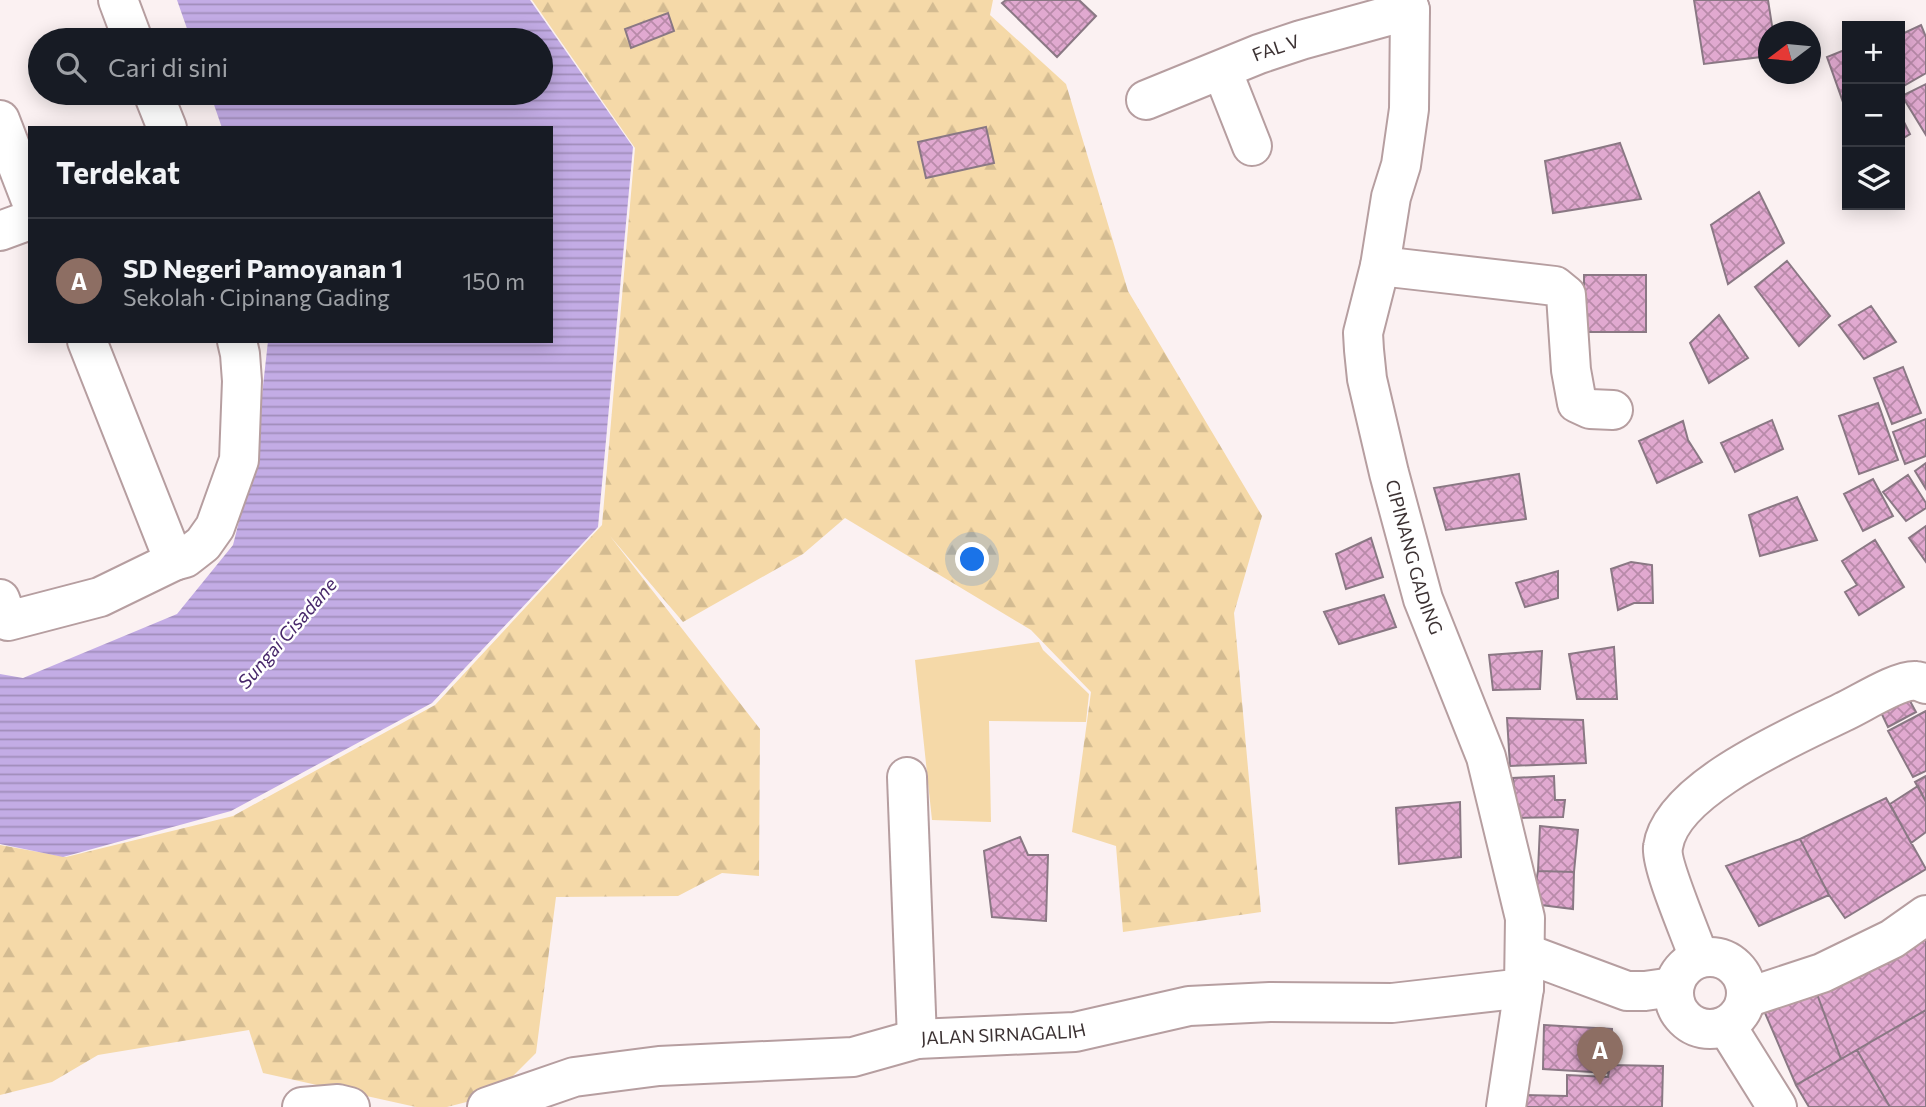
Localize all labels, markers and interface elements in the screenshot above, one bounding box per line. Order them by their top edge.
north arrow [1758,21,1821,84]
map controls [1842,21,1905,210]
button: + [1842,21,1905,84]
search box [28,28,553,105]
street label: FAL V [1249,29,1302,66]
icon: search [52,48,90,86]
text: Cari di sini [108,51,228,82]
button: − [1842,84,1905,147]
button: layers [1842,147,1905,210]
text: Terdekat [56,153,180,190]
text: SD Negeri Pamoyanan 1 [123,252,403,283]
text: A [71,267,87,295]
text: 150 m [462,267,525,295]
text: Sekolah · Cipinang Gading [123,283,390,311]
street label: CIPINANG GADING [1381,477,1448,638]
your location [955,542,989,576]
water label: Sungai Cisadane [232,572,341,693]
street label: JALAN SIRNAGALIH [921,1018,1088,1049]
pin: A [1577,1027,1623,1085]

